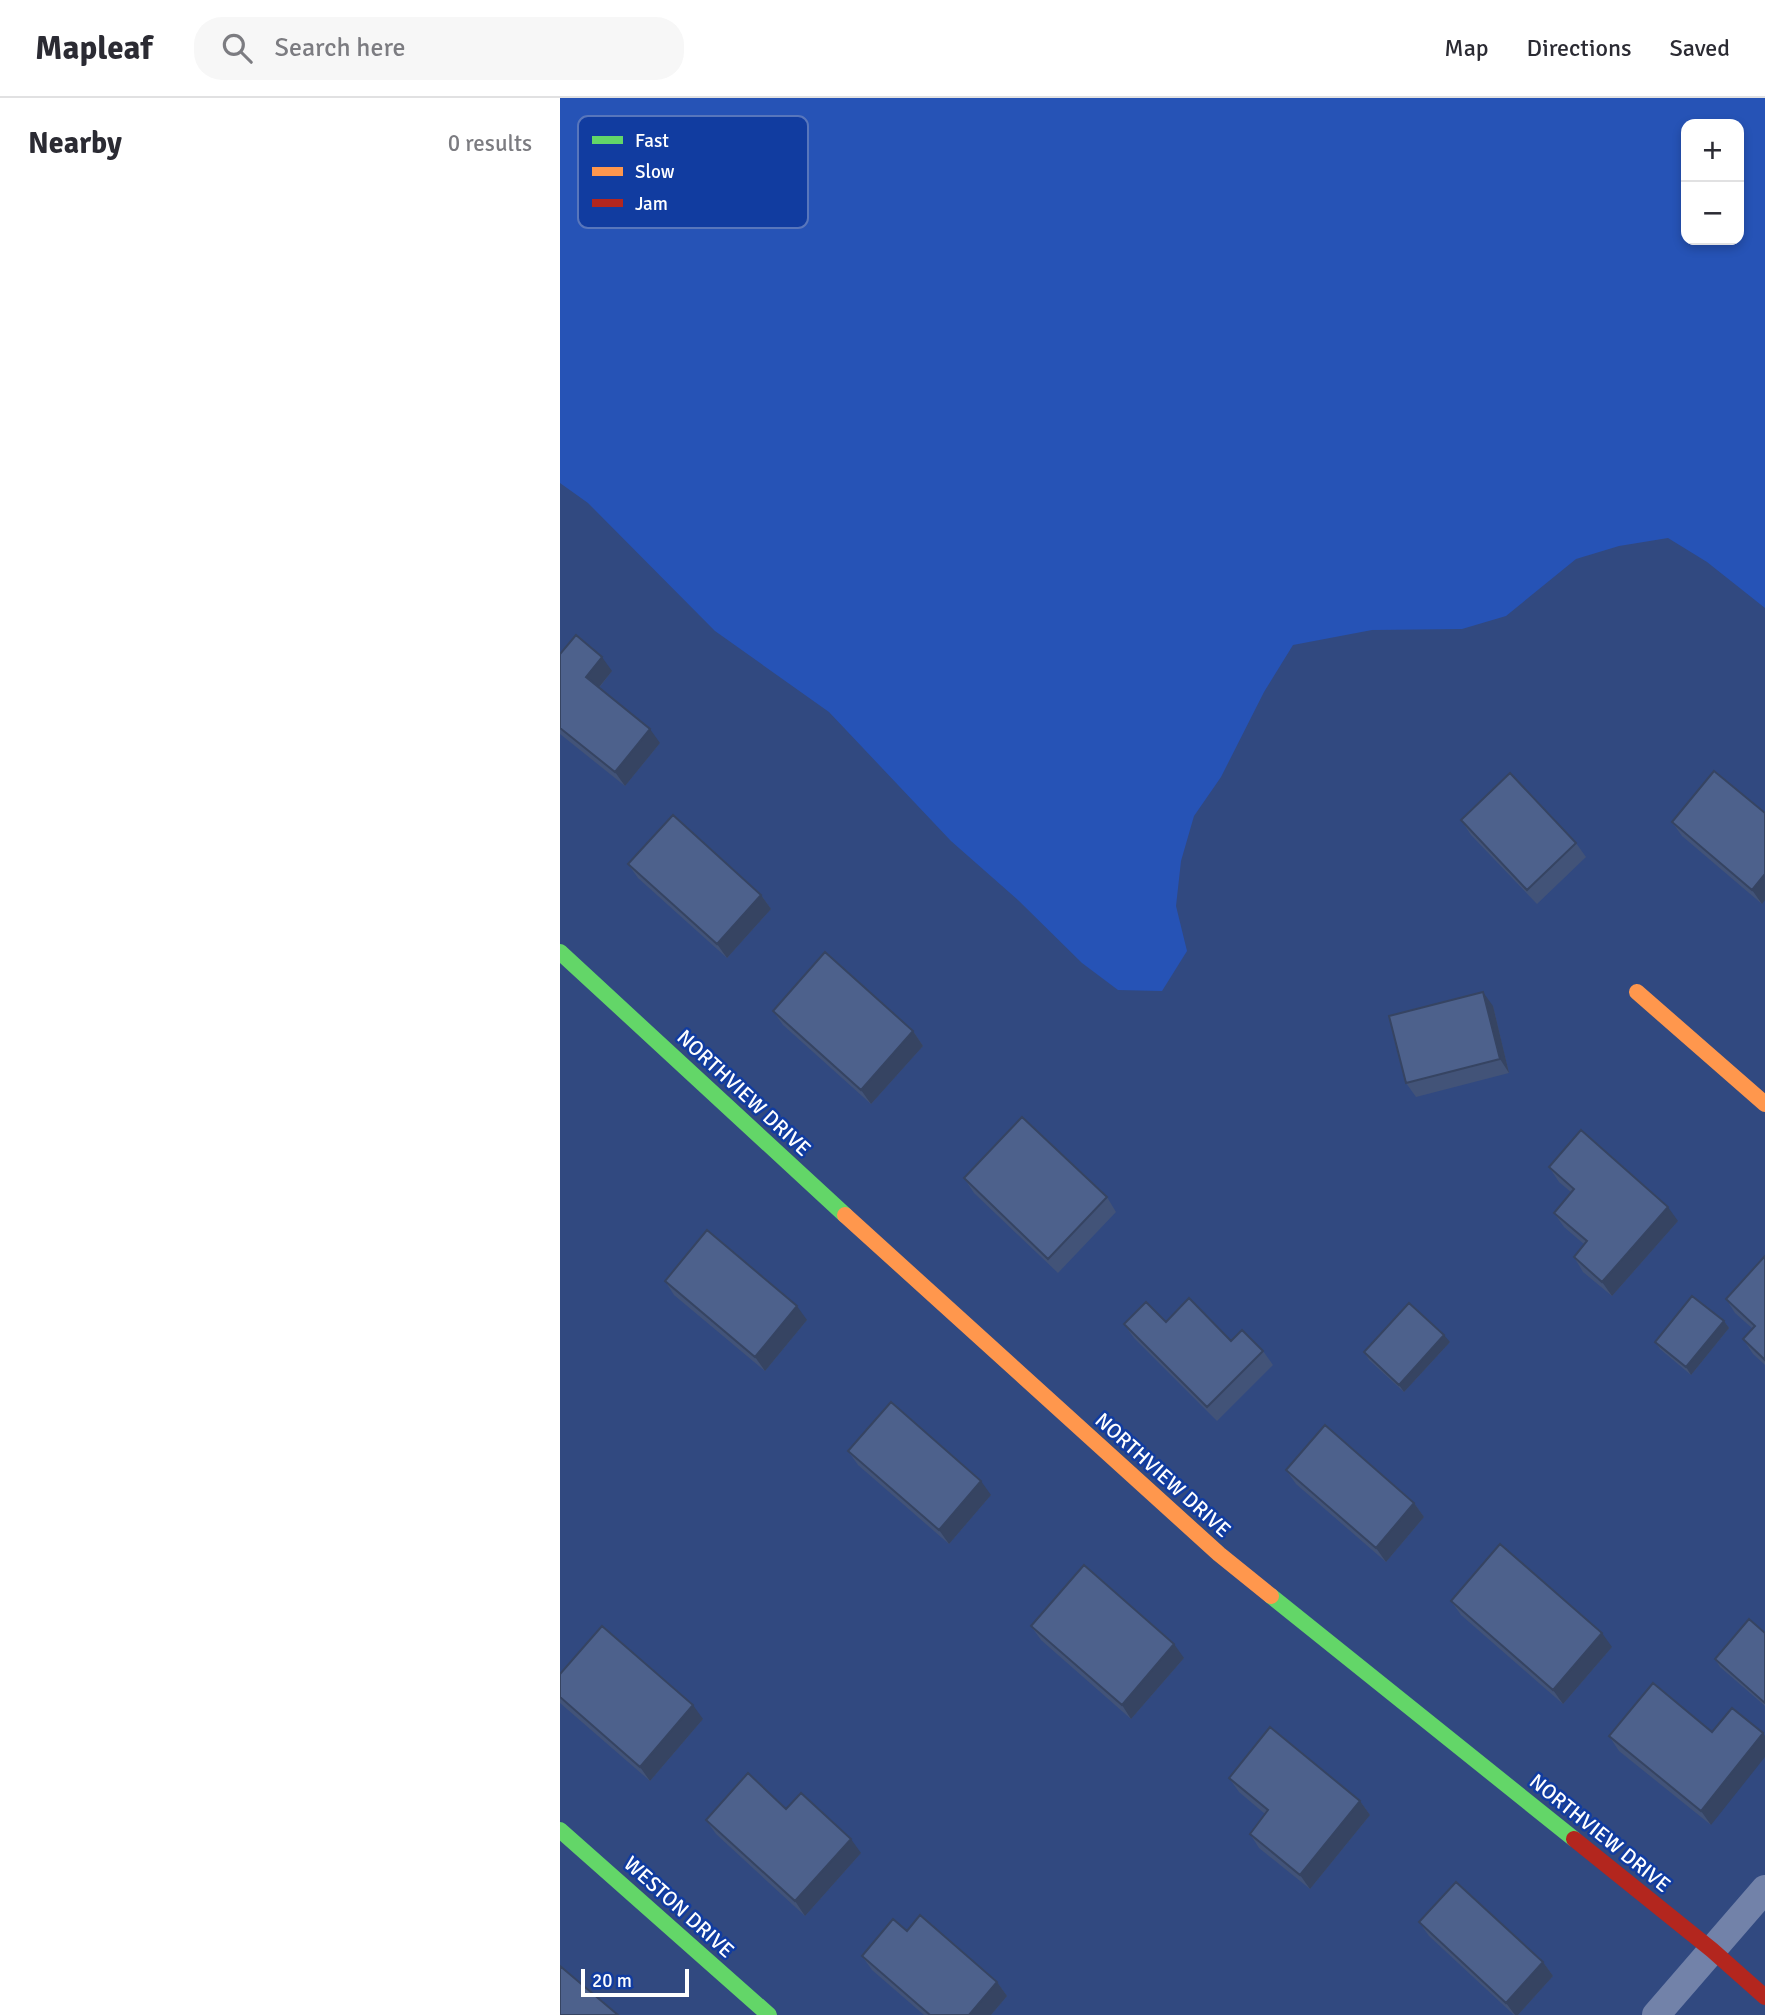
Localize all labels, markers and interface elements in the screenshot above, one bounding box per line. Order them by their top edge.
search box [194,17,684,80]
text: Mapleaf [35,28,152,69]
icon: search [218,29,256,67]
text: Search here [274,32,406,64]
text: Map [1444,33,1489,63]
text: Directions [1527,33,1632,63]
text: Saved [1670,33,1730,63]
legend [578,116,808,228]
map controls [1681,119,1744,245]
button: + [1681,119,1744,182]
text: Nearby [28,125,122,162]
text: 0 results [448,129,532,158]
text: Fast [635,129,669,153]
text: Slow [635,160,675,184]
button: − [1681,182,1744,245]
text: Jam [635,192,668,216]
street label: NORTHVIEW DRIVE [672,1024,816,1162]
street label: NORTHVIEW DRIVE [1090,1407,1236,1543]
street label: NORTHVIEW DRIVE [1524,1768,1676,1898]
street label: WESTON DRIVE [618,1851,740,1963]
scale bar [581,1966,690,1998]
text: 20 m [592,1969,632,1993]

